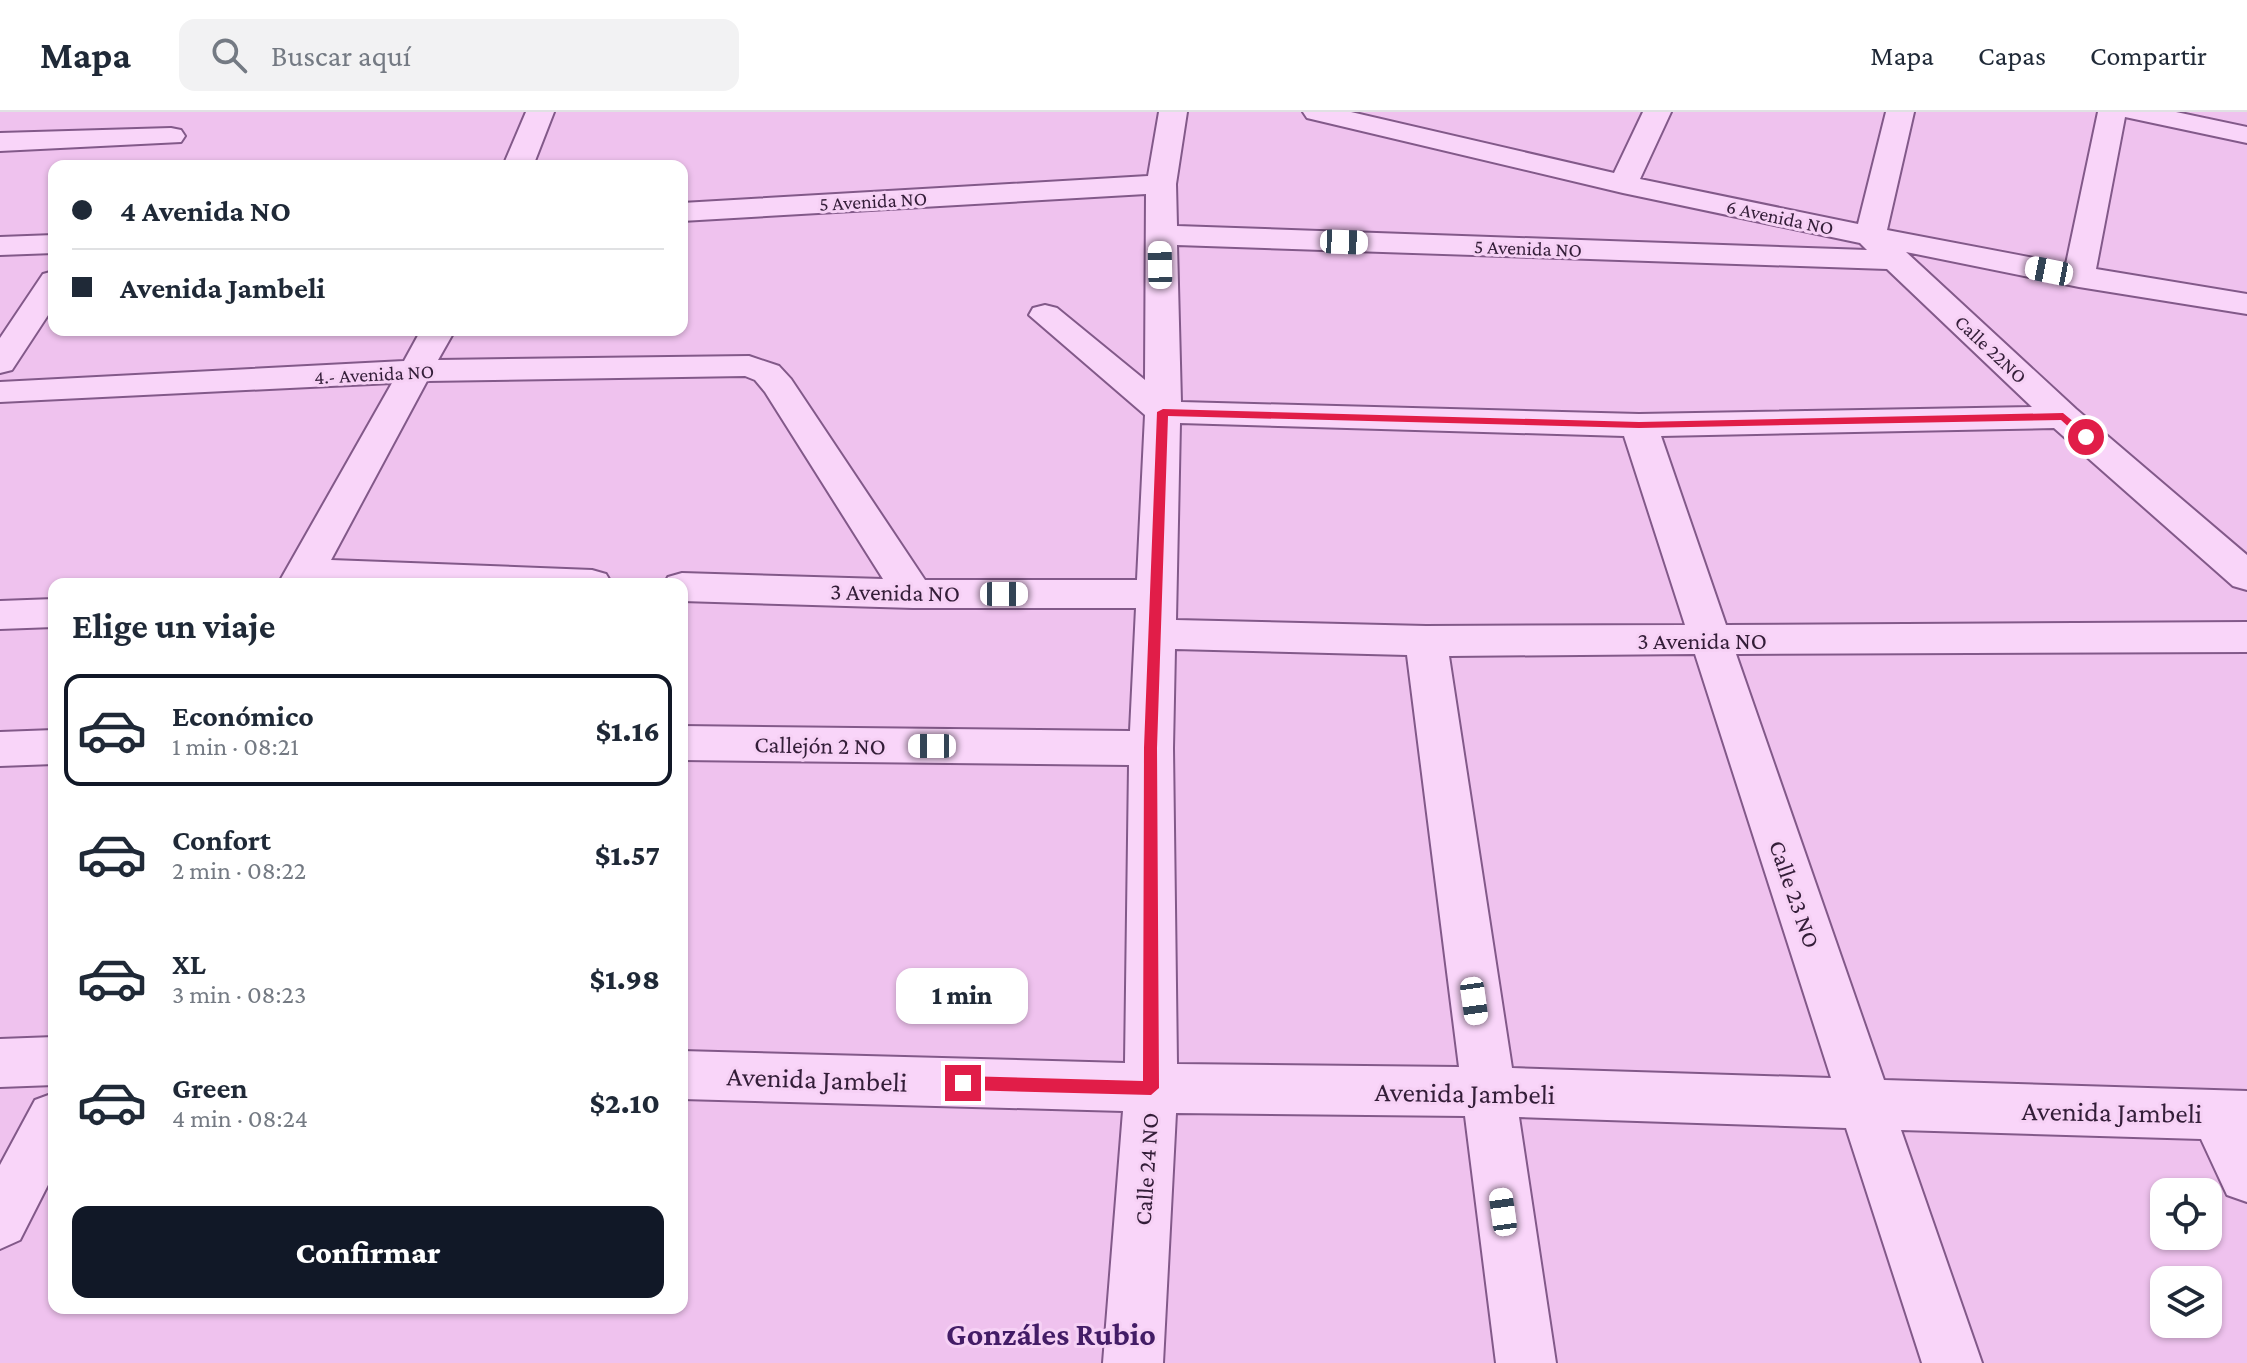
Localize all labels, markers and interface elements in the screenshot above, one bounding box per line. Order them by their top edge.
search box [179,19,739,91]
icon: search [207,33,251,77]
text: Mapa [40,34,131,76]
text: Buscar aquí [271,39,411,72]
text: Mapa [1870,40,1934,71]
text: Capas [1978,40,2046,71]
text: Compartir [2090,40,2207,71]
street label: 5 Avenida NO [818,187,928,215]
text: 4 Avenida NO [120,194,291,227]
street label: 6 Avenida NO [1725,195,1835,239]
car [1320,229,1368,255]
street label: 5 Avenida NO [1474,235,1582,261]
car [1148,241,1172,289]
car [2023,255,2075,287]
text: Avenida Jambeli [120,271,325,304]
street label: Calle 22NO [1951,310,2031,388]
street label: 4.- Avenida NO [313,360,435,388]
route start [2068,419,2104,455]
street label: 3 Avenida NO [830,577,960,607]
car [980,582,1028,606]
text: Elige un viaje [72,606,275,646]
street label: 3 Avenida NO [1637,627,1767,654]
icon: car [76,694,148,766]
text: Económico [172,699,314,732]
text: $1.16 [595,714,660,747]
street label: Callejón 2 NO [754,730,886,760]
text: 1 min · 08:21 [172,732,299,761]
car [908,734,956,758]
icon: car [76,818,148,890]
text: Confort [172,823,271,856]
street label: Calle 23 NO [1764,837,1826,951]
text: $1.57 [595,838,660,871]
text: 2 min · 08:22 [172,856,306,885]
icon: car [76,942,148,1014]
text: XL [172,947,206,980]
text: $1.98 [590,962,660,995]
callout: 1 min [897,967,1029,1023]
car [1459,976,1489,1026]
text: 3 min · 08:23 [172,980,306,1009]
text: 1 min [932,981,992,1010]
street label: Avenida Jambeli [726,1060,908,1098]
route end [945,1065,981,1101]
icon: car [76,1066,148,1138]
text: Green [172,1071,248,1104]
street label: Avenida Jambeli [1374,1076,1556,1110]
text: $2.10 [589,1086,660,1119]
street label: Avenida Jambeli [2021,1095,2203,1129]
text: 4 min · 08:24 [172,1104,308,1133]
street label: Calle 24 NO [1129,1112,1163,1226]
map controls [2150,1178,2222,1338]
button: locate [2150,1178,2222,1250]
car [1488,1187,1518,1237]
button: Confirmar [72,1206,664,1298]
button: layers [2150,1266,2222,1338]
district label: Gonzáles Rubio [946,1316,1156,1352]

